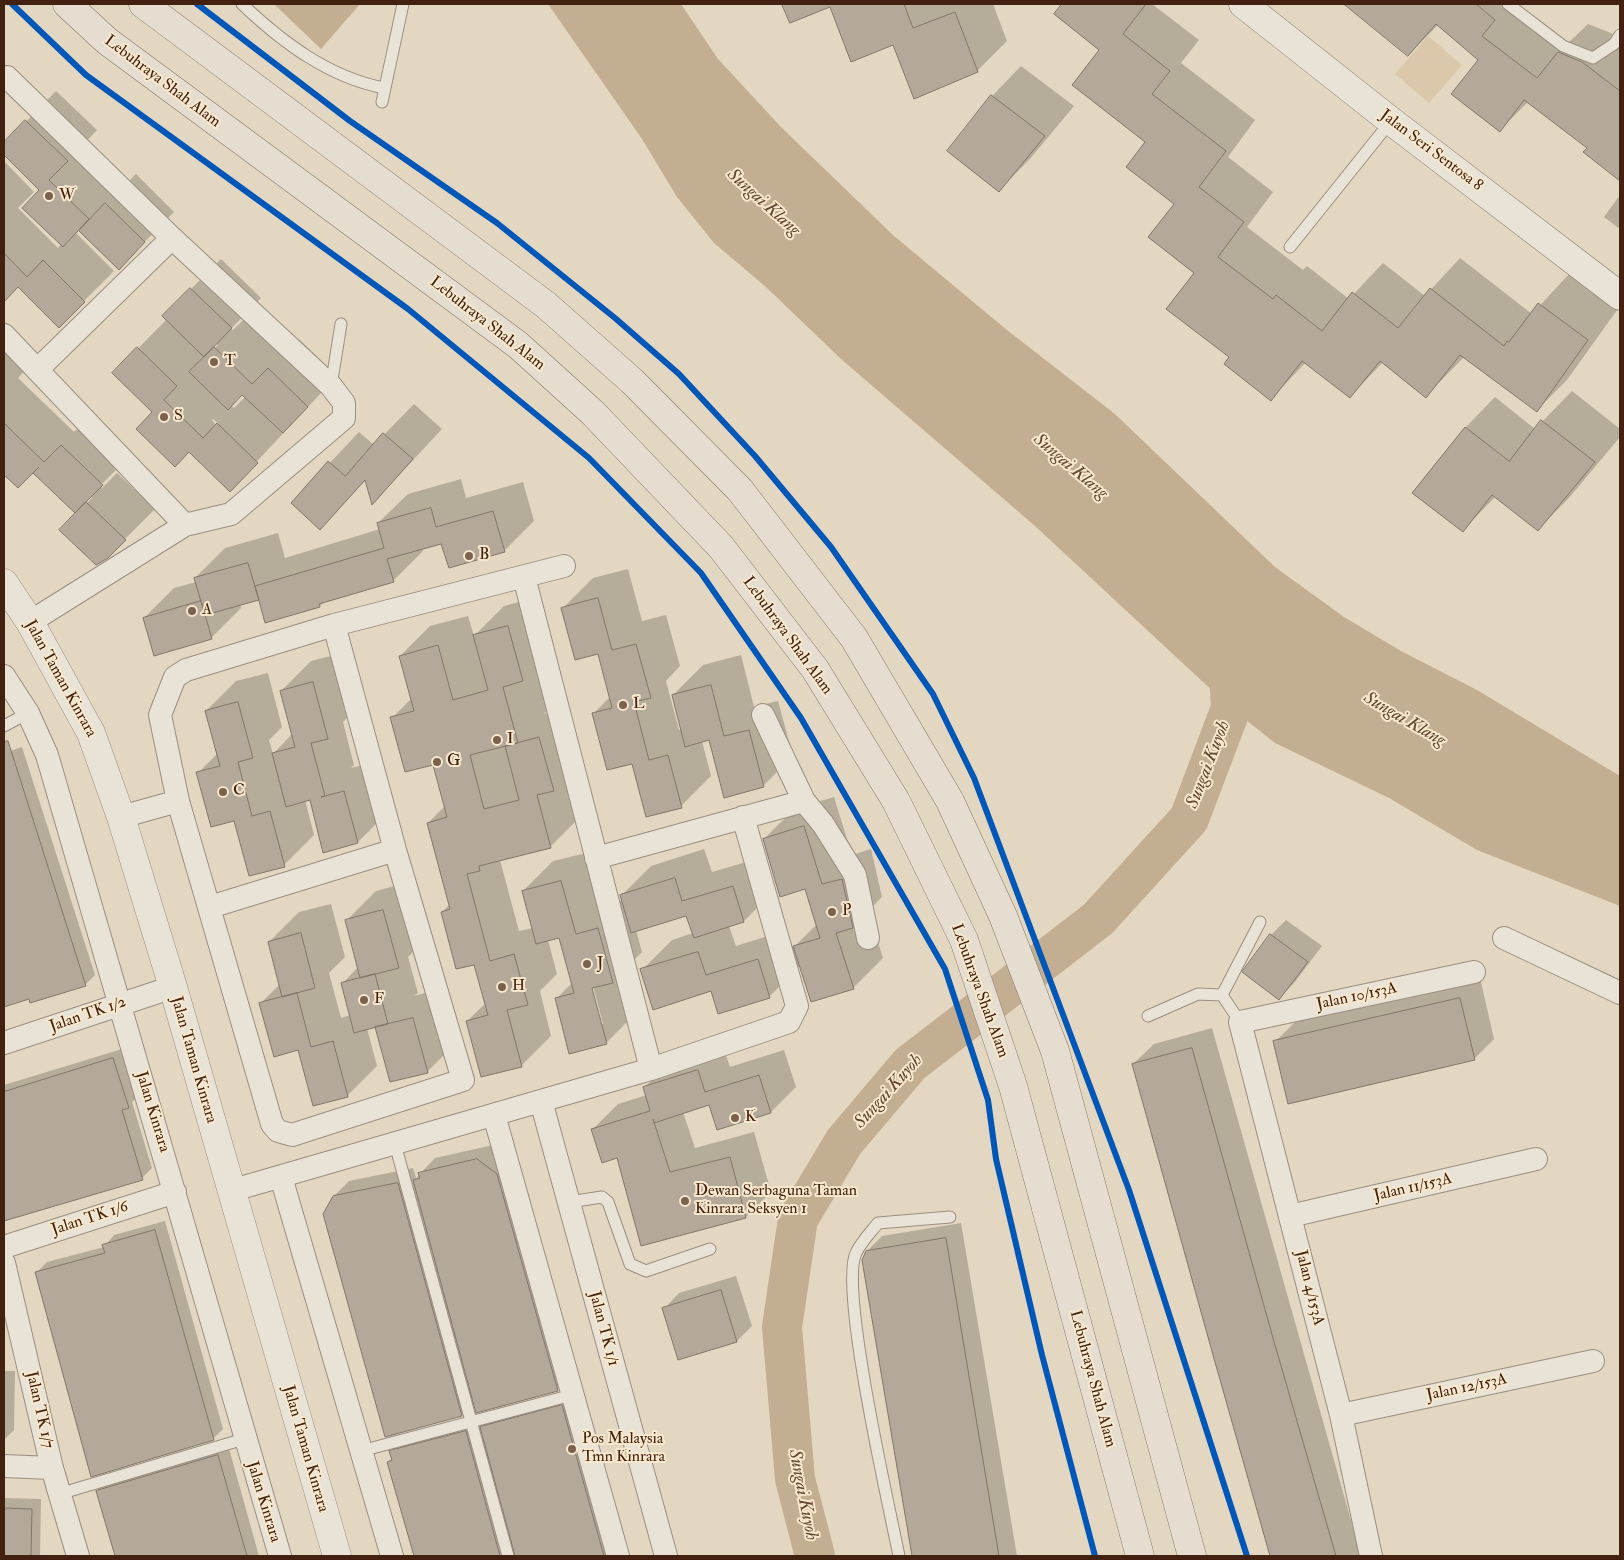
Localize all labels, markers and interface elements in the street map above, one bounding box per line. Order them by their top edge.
street label: Lebuhraya Shah Alam [100,32,224,132]
street label: Jalan Seri Sentosa 8 [1376,106,1486,196]
water label: Sungai Klang [722,165,804,241]
place label: W [59,186,75,206]
marker: W [43,190,55,202]
street label: Lebuhraya Shah Alam [426,273,548,375]
place label: T [224,352,236,372]
marker: T [208,356,220,368]
place label: S [174,407,183,427]
marker: S [158,411,170,423]
water label: Sungai Klang [1028,429,1112,505]
place label: B [479,546,489,566]
marker: B [463,550,475,562]
street label: Lebuhraya Shah Alam [738,573,836,699]
place label: A [202,601,212,621]
marker: A [186,605,198,617]
street label: Jalan Taman Kinrara [20,617,100,741]
water label: Sungai Klang [1359,688,1449,752]
place label: L [633,695,645,715]
marker: L [617,699,629,711]
water label: Sungai Kuyoh [1182,718,1236,812]
place label: I [507,730,513,750]
marker: I [491,734,503,746]
place label: G [447,752,460,772]
marker: G [431,756,443,768]
place label: C [233,782,245,802]
marker: C [217,786,229,798]
place label: P [842,902,851,922]
marker: P [826,906,838,918]
street label: Lebuhraya Shah Alam [946,921,1012,1061]
place label: J [597,954,604,974]
marker: J [581,958,593,970]
place label: H [512,977,525,997]
street label: Jalan 10/153A [1315,979,1399,1015]
marker: H [496,981,508,993]
place label: F [374,990,384,1010]
street label: Jalan TK 1/2 [47,993,129,1037]
street label: Jalan Taman Kinrara [166,994,220,1126]
marker: F [358,994,370,1006]
water label: Sungai Kuyoh [850,1051,928,1133]
street label: Jalan Kinrara [131,1069,173,1155]
place label: K [745,1108,756,1128]
marker: K [729,1112,741,1124]
street label: Jalan 11/153A [1372,1170,1454,1206]
place label: Dewan Serbaguna Taman Kinrara Seksyen 1 [695,1182,857,1220]
marker: Dewan Serbaguna Taman Kinrara Seksyen 1 [679,1195,691,1207]
street label: Jalan TK 1/6 [49,1198,131,1240]
street label: Jalan 4/153A [1290,1248,1328,1328]
street label: Jalan TK 1/1 [584,1289,622,1369]
street label: Lebuhraya Shah Alam [1064,1308,1120,1450]
street label: Jalan TK 1/7 [21,1370,57,1450]
street label: Jalan 12/153A [1425,1370,1509,1406]
street label: Jalan Taman Kinrara [278,1383,332,1515]
place label: Pos Malaysia Tmn Kinrara [582,1430,665,1468]
marker: Pos Malaysia Tmn Kinrara [566,1443,578,1455]
water label: Sungai Kuyoh [783,1448,821,1542]
street label: Jalan Kinrara [242,1459,284,1545]

